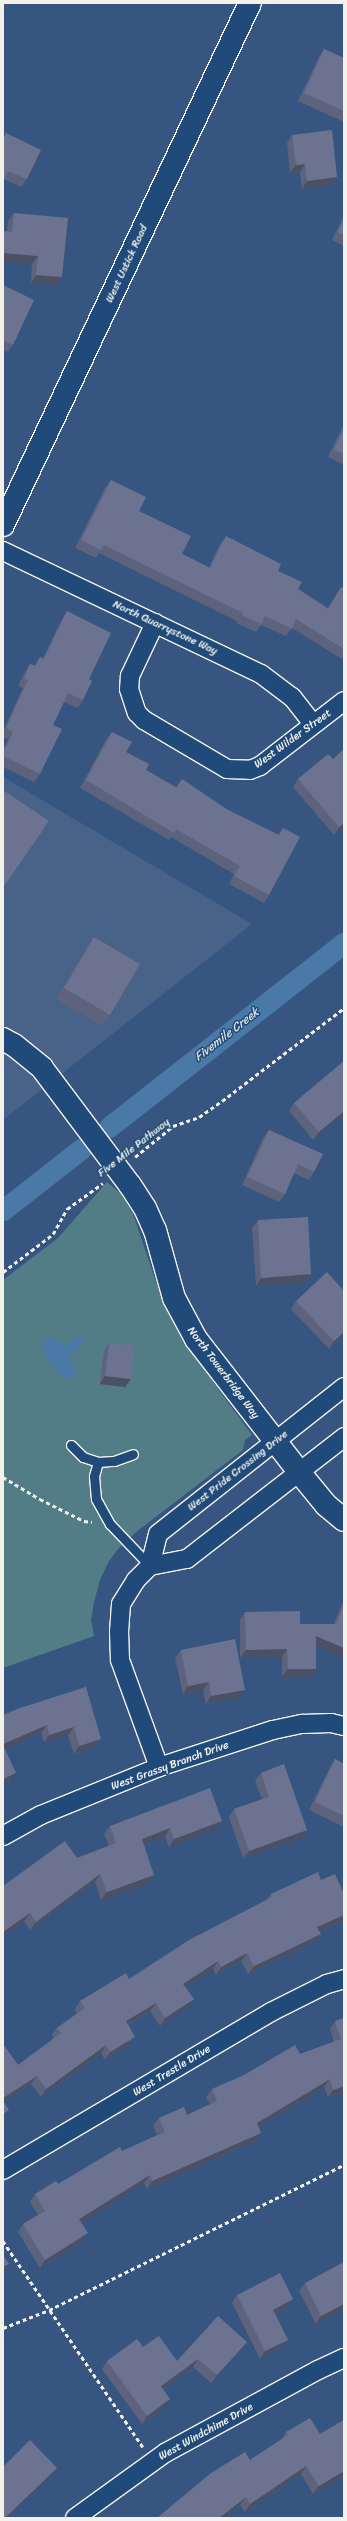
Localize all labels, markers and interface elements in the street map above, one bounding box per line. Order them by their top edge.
street label: West Ustick Road [103,223,151,305]
street label: North Quarrystone Way [111,598,219,658]
street label: West Wilder Street [252,707,334,771]
water label: Fivemile Creek [192,1005,262,1065]
street label: Five Mile Pathway [95,1116,173,1180]
street label: North Towerbridge Way [184,1324,262,1422]
street label: West Pride Crossing Drive [185,1428,291,1514]
street label: West Grassy Branch Drive [110,1739,230,1793]
street label: West Trestle Drive [131,2043,213,2099]
street label: West Windchime Drive [156,2401,256,2463]

